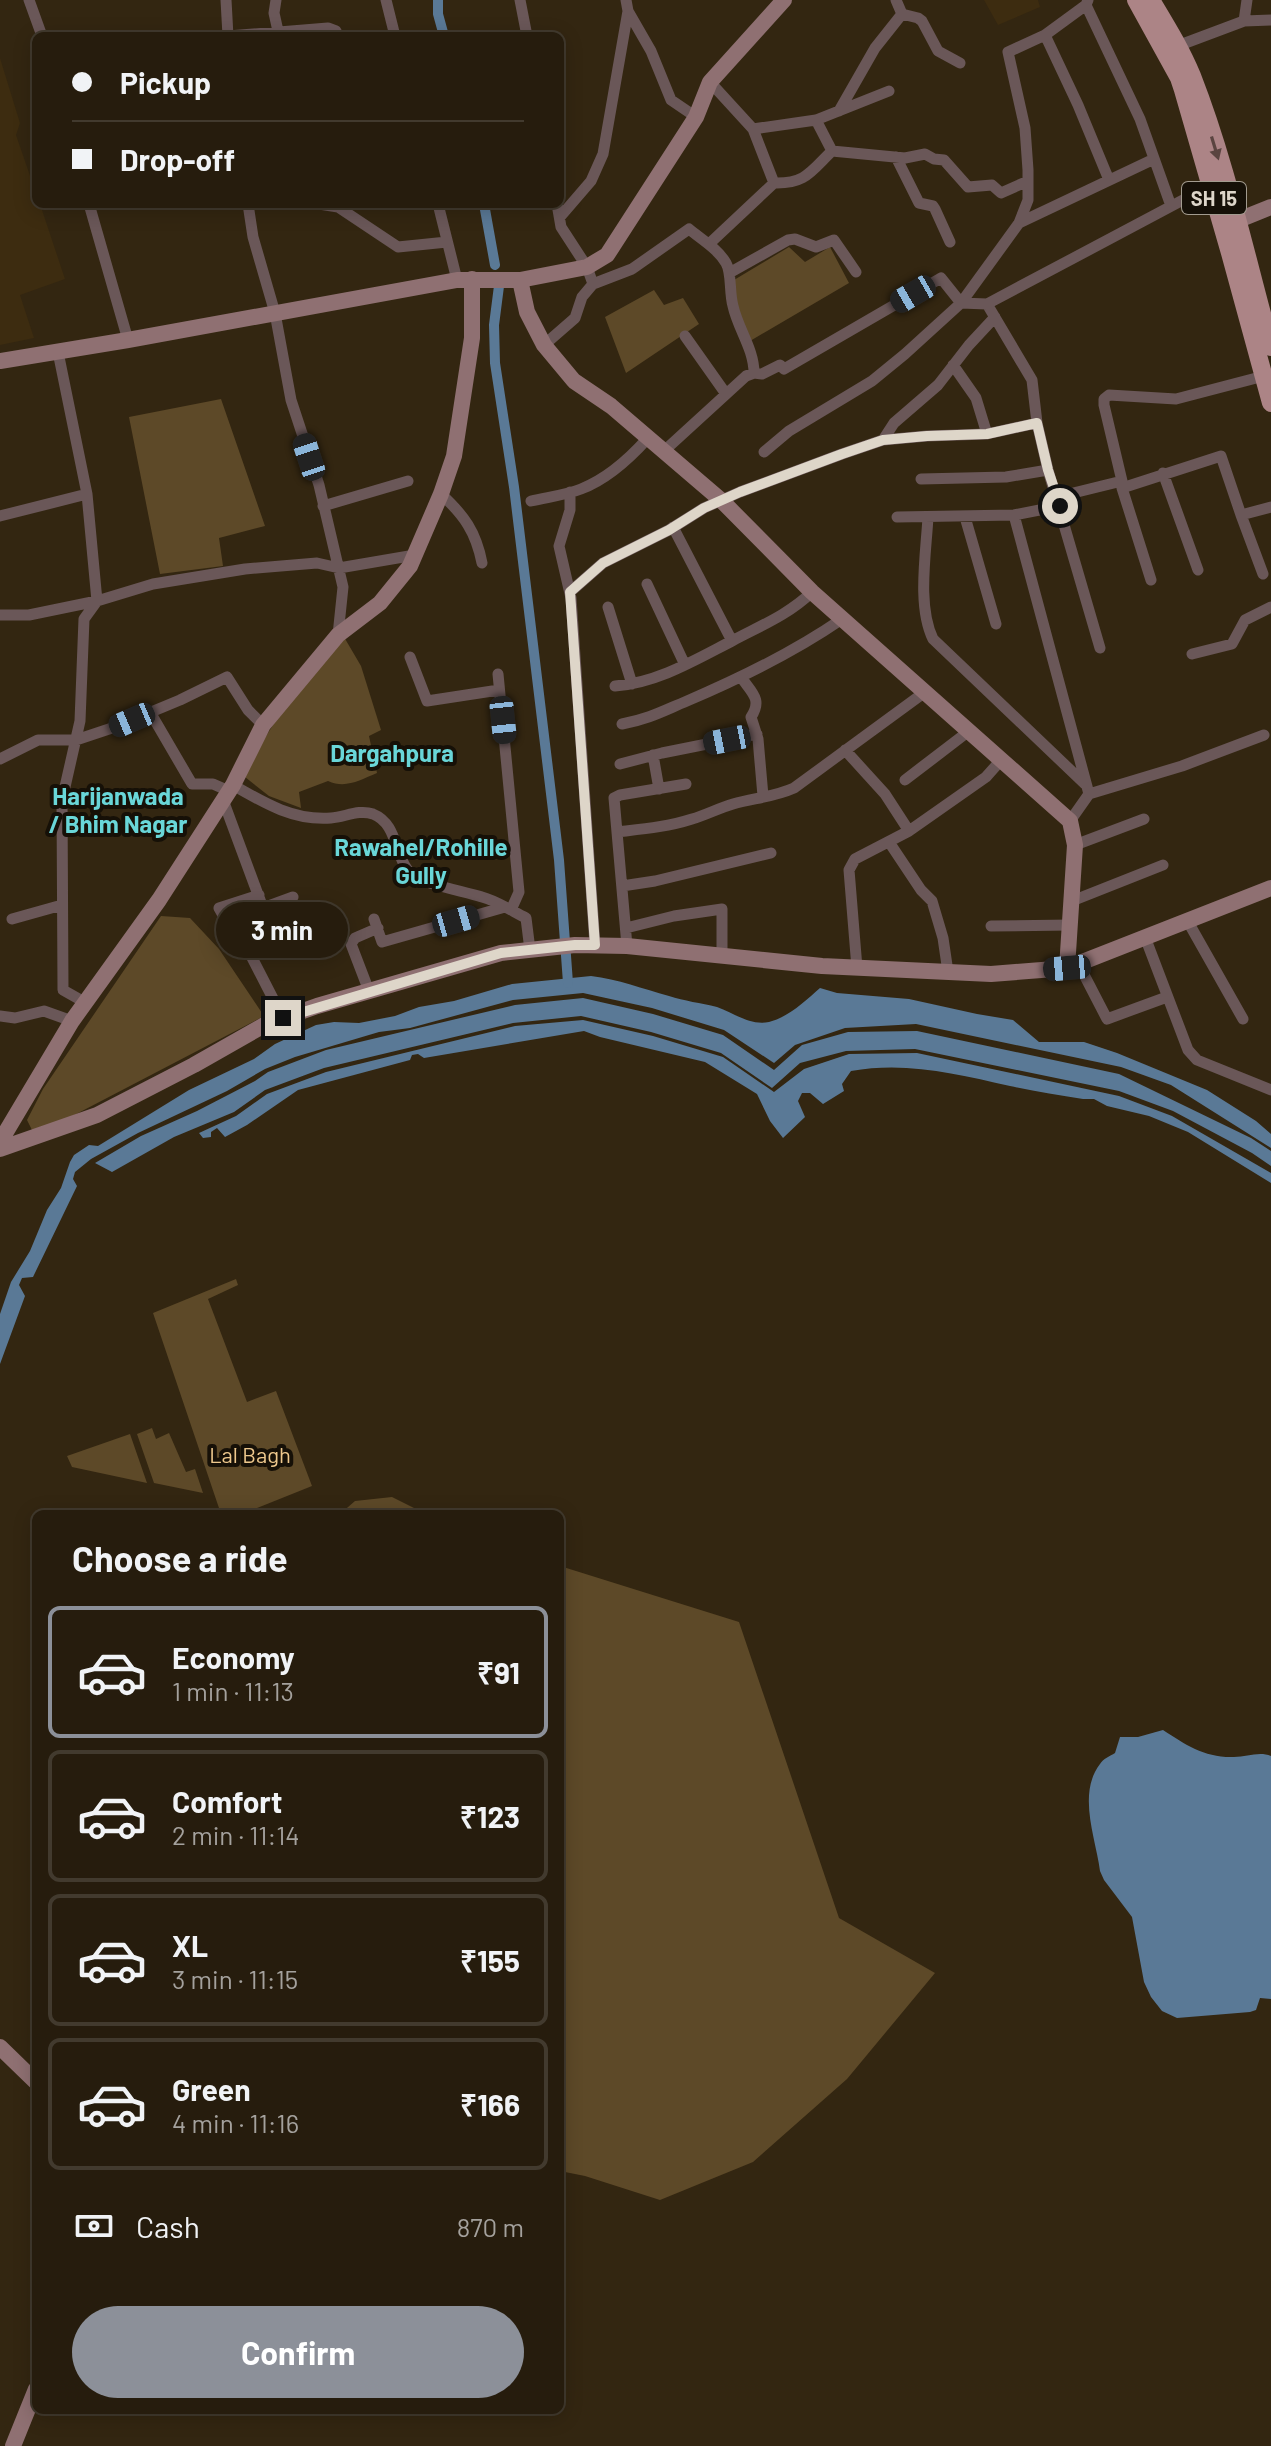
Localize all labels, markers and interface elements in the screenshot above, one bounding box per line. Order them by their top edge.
text: Pickup [120,64,211,100]
one-way arrow [1209,136,1222,160]
text: Drop-off [120,141,235,177]
road number: SH 15 [1182,182,1246,214]
car [886,272,940,316]
car [290,430,328,484]
route start [1042,488,1078,524]
car [489,695,517,745]
car [105,700,159,740]
car [701,724,753,756]
district label: Dargahpura [330,738,454,767]
district label: Harijanwada / Bhim Nagar [49,781,187,838]
district label: Rawahel/Rohille Gully [334,832,508,889]
callout: 3 min [217,902,349,958]
car [430,903,482,939]
text: 3 min [251,914,313,945]
car [1042,954,1092,982]
route end [265,1000,301,1036]
park label: Lal Bagh [209,1441,291,1467]
text: Choose a ride [72,1536,288,1579]
icon: car [76,1636,148,1708]
text: Economy [172,1639,295,1675]
text: ₹91 [477,1654,520,1690]
text: 1 min · 11:13 [172,1675,294,1706]
icon: car [76,1780,148,1852]
text: Comfort [172,1783,282,1819]
text: ₹123 [460,1798,520,1834]
text: 2 min · 11:14 [172,1819,300,1850]
icon: car [76,1924,148,1996]
text: XL [172,1927,208,1963]
text: ₹155 [460,1942,520,1978]
text: 3 min · 11:15 [172,1963,298,1994]
icon: car [76,2068,148,2140]
text: Green [172,2071,251,2107]
text: ₹166 [460,2086,520,2122]
text: 4 min · 11:16 [172,2107,299,2138]
icon: cash [72,2204,116,2248]
text: Cash [136,2208,200,2244]
text: 870 m [457,2211,524,2242]
button: Confirm [72,2306,524,2398]

